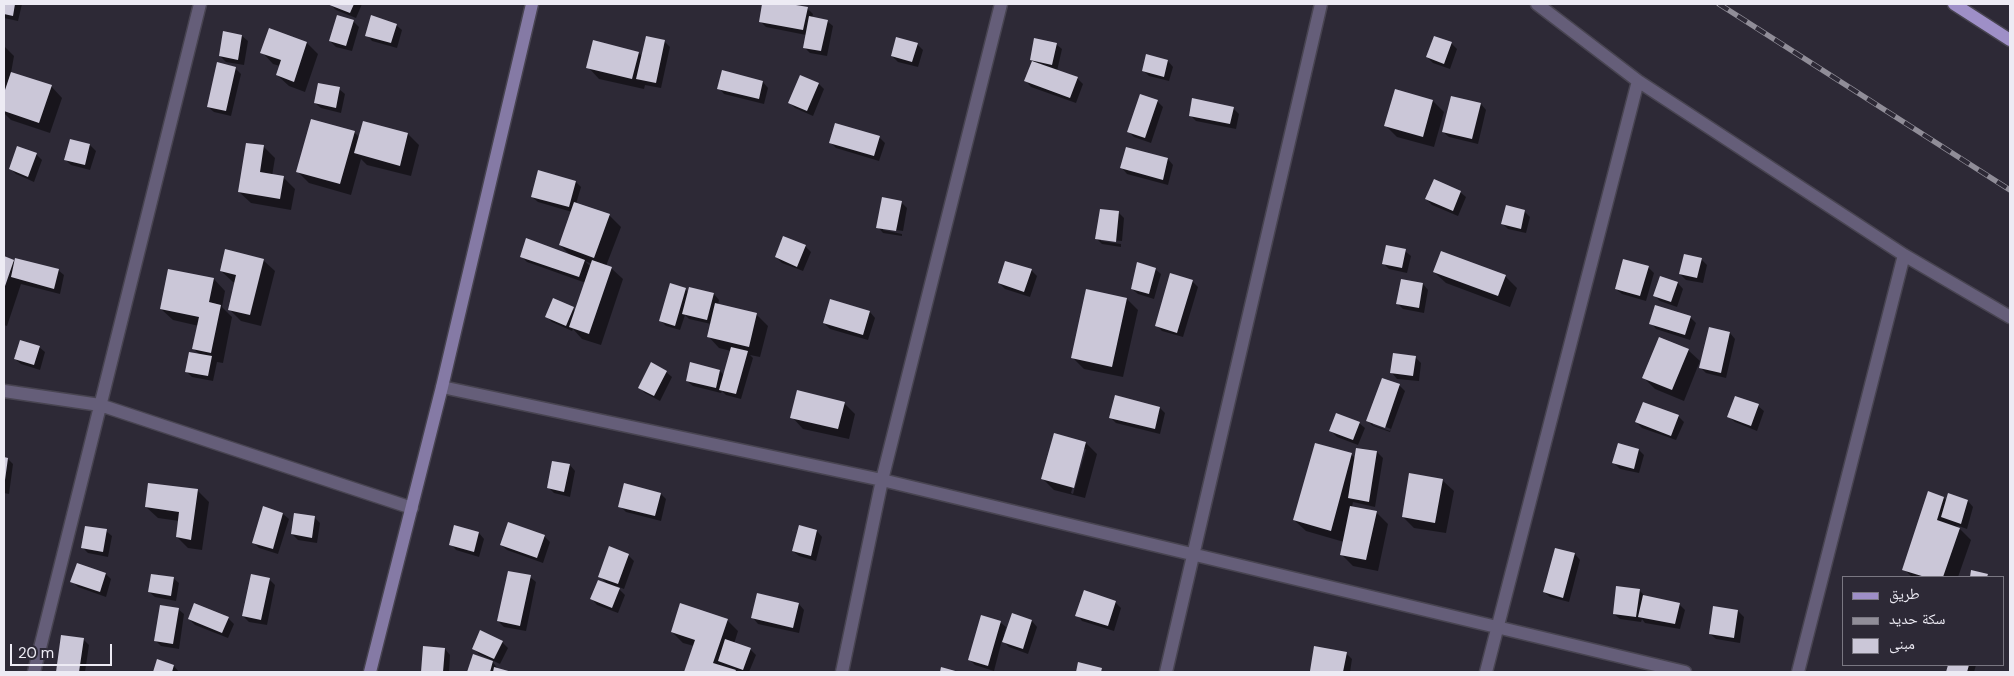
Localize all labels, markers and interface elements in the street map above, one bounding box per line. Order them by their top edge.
legend [1842,576,2004,666]
text: طريق [1889,584,1920,604]
text: سكة حديد [1889,609,1945,629]
scale bar [12,634,115,666]
text: مبنى [1889,634,1915,654]
text: 20 m [18,643,54,663]

